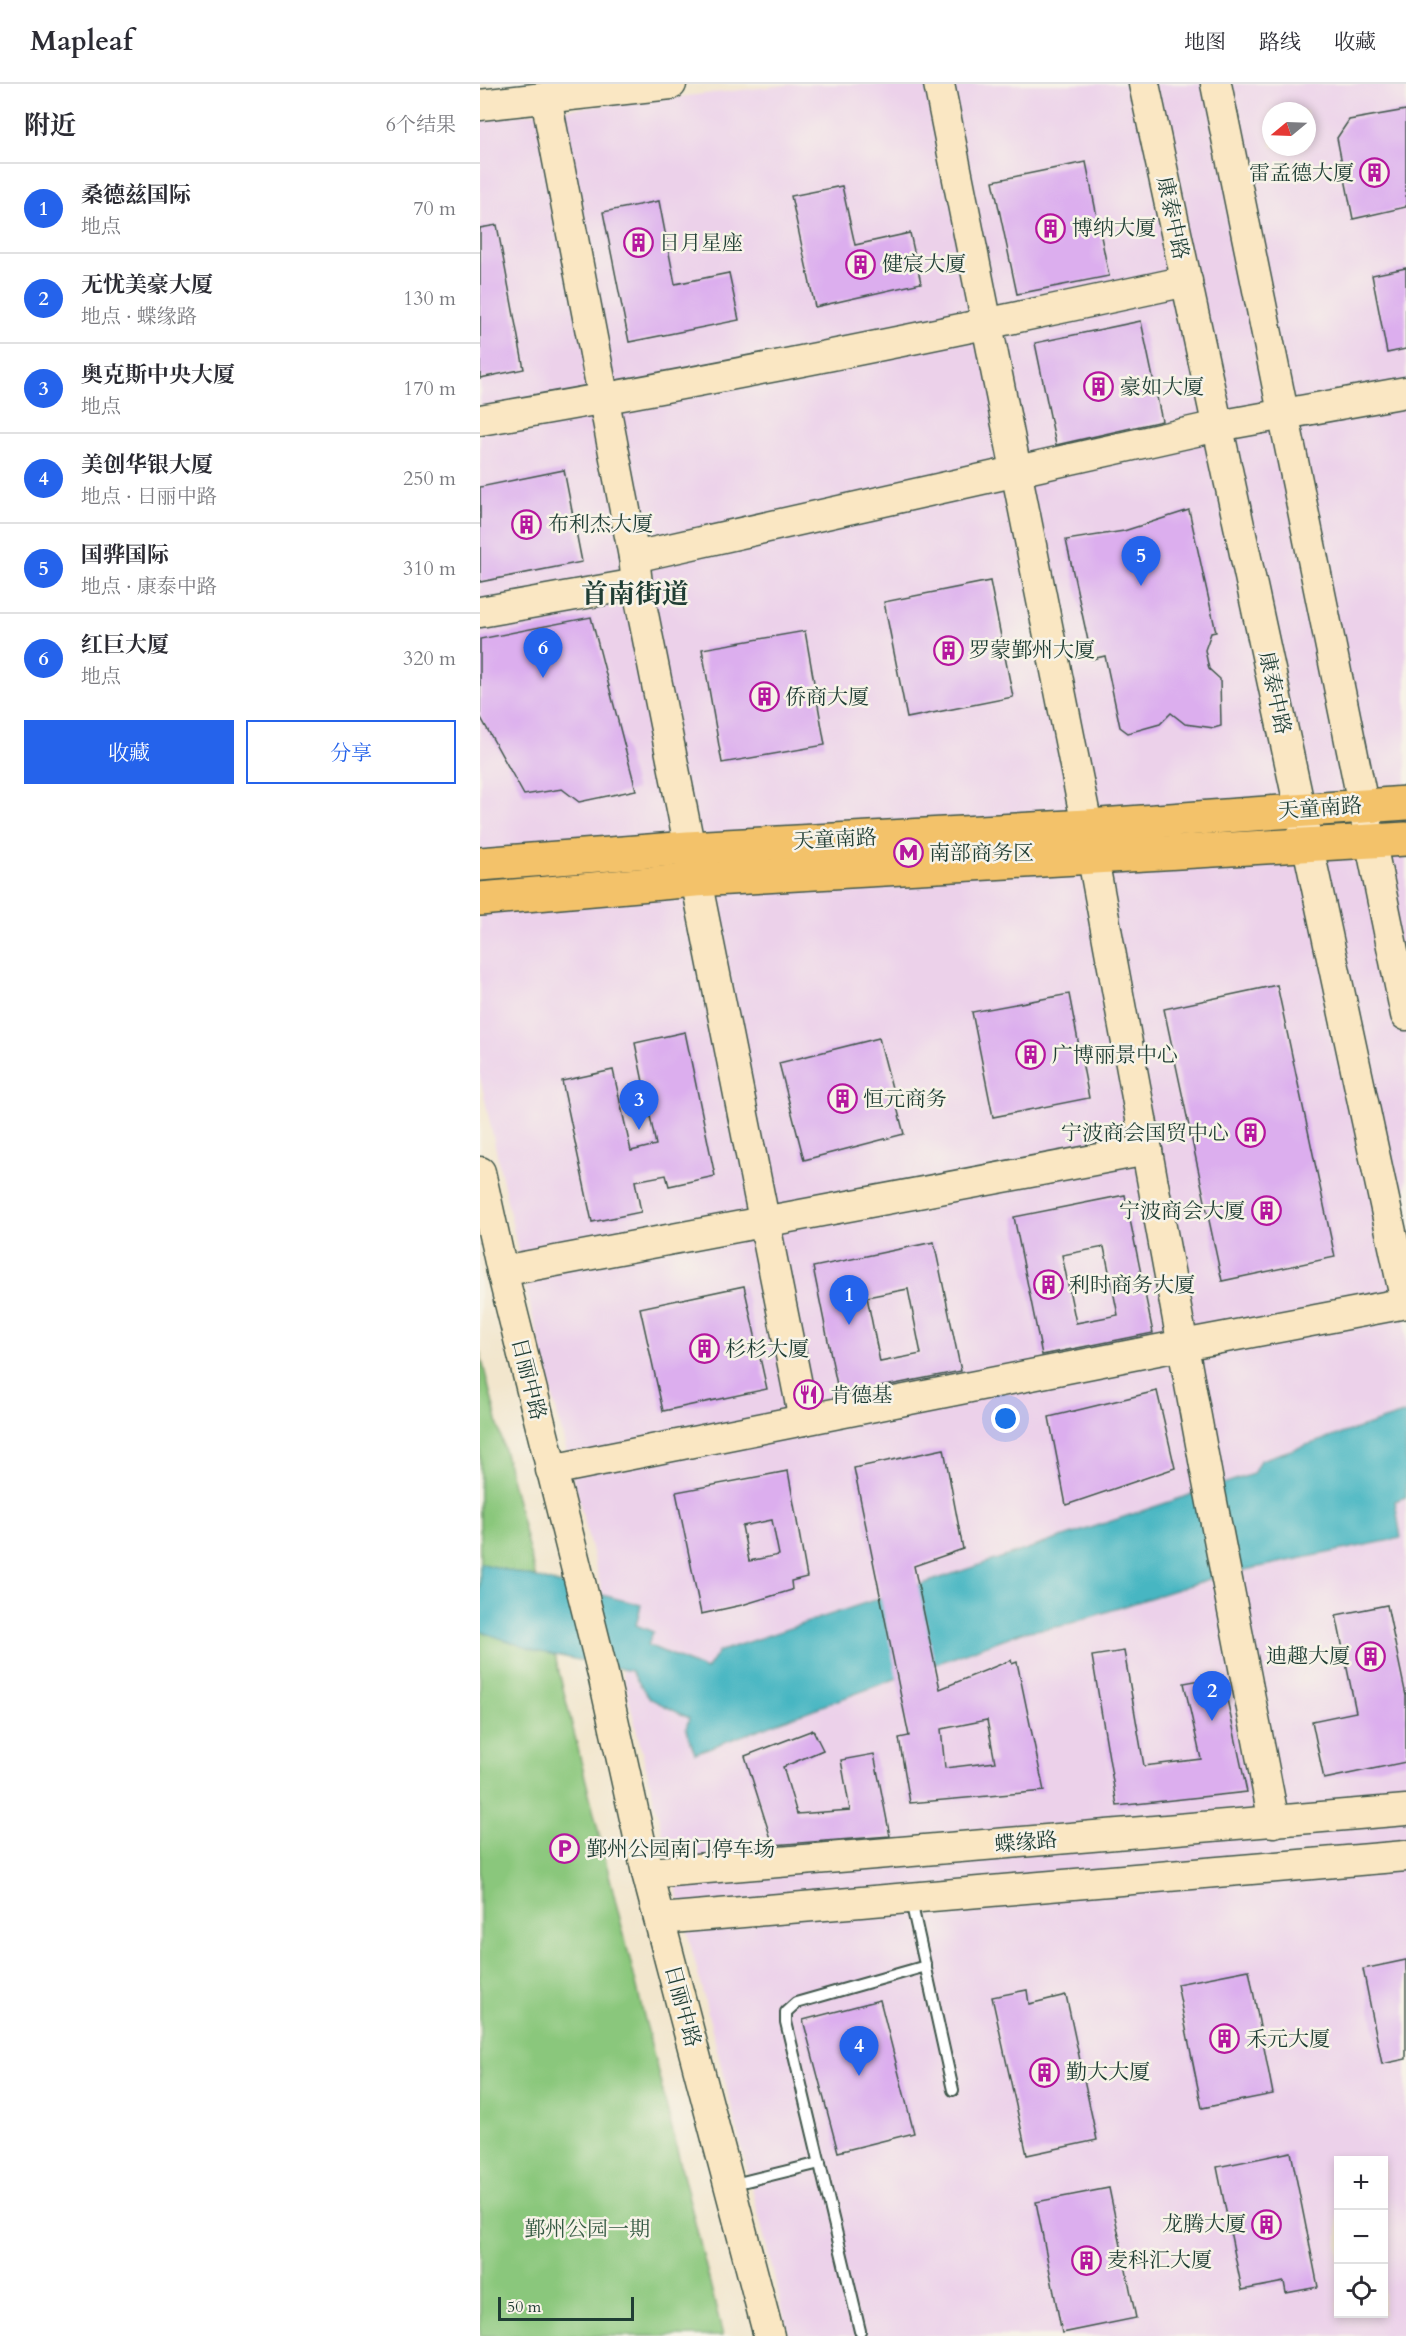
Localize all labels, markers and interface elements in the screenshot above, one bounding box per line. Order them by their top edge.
text: Mapleaf [30,22,133,60]
text: 地图 [1184,28,1226,57]
text: 路线 [1259,28,1301,57]
text: 收藏 [1334,28,1376,57]
north arrow [1262,102,1316,156]
text: 附近 [24,108,76,143]
text: 6个结果 [386,111,456,138]
building icon: 雷孟德大厦 [1359,157,1391,189]
place label: 雷孟德大厦 [1249,159,1354,188]
street label: 康泰中路 [1150,174,1195,262]
text: 桑德兹国际 [81,180,191,210]
text: 1 [38,195,49,222]
text: 70 m [413,195,456,222]
building icon: 博纳大厦 [1035,212,1067,244]
text: 地点 [81,213,121,240]
place label: 博纳大厦 [1072,214,1156,243]
building icon: 日月星座 [622,227,654,259]
place label: 日月星座 [659,229,743,258]
building icon: 健宸大厦 [845,248,877,280]
place label: 健宸大厦 [882,250,966,279]
text: 无忧美豪大厦 [81,270,213,300]
text: 2 [38,285,49,312]
text: 130 m [403,285,456,312]
text: 地点 · 蝶缘路 [81,303,197,330]
text: 奥克斯中央大厦 [81,360,235,390]
building icon: 豪如大厦 [1083,371,1115,403]
place label: 豪如大厦 [1120,373,1204,402]
text: 3 [38,375,49,402]
text: 170 m [403,375,456,402]
text: 地点 [81,393,121,420]
text: 美创华银大厦 [81,450,213,480]
text: 4 [38,465,49,492]
text: 250 m [403,465,456,492]
text: 地点 · 日丽中路 [81,483,217,510]
building icon: 布利杰大厦 [511,508,543,540]
place label: 布利杰大厦 [548,510,653,539]
pin: 5 [1122,536,1160,586]
text: 国骅国际 [81,540,169,570]
text: 5 [38,555,49,582]
text: 310 m [403,555,456,582]
text: 地点 · 康泰中路 [81,573,217,600]
district label: 首南街道 [581,576,689,613]
pin: 6 [524,628,562,678]
text: 红巨大厦 [81,630,169,660]
building icon: 罗蒙鄞州大厦 [932,634,964,666]
place label: 罗蒙鄞州大厦 [969,636,1095,665]
text: 6 [38,645,49,672]
text: 320 m [403,645,456,672]
street label: 康泰中路 [1252,649,1297,737]
text: 地点 [81,663,121,690]
building icon: 侨商大厦 [748,681,780,713]
place label: 侨商大厦 [785,683,869,712]
button: 收藏 [24,720,234,784]
button: 分享 [246,720,456,784]
street label: 天童南路 [1277,791,1363,826]
street label: 天童南路 [792,823,878,856]
metro station icon: 南部商务区 [892,837,924,869]
place label: 南部商务区 [929,839,1034,868]
building icon: 广博丽景中心 [1015,1039,1047,1071]
place label: 广博丽景中心 [1052,1041,1178,1070]
pin: 3 [620,1080,658,1130]
building icon: 恒元商务 [826,1083,858,1115]
place label: 恒元商务 [863,1085,947,1114]
building icon: 宁波商会国贸中心 [1234,1117,1266,1149]
place label: 宁波商会国贸中心 [1061,1119,1229,1148]
building icon: 宁波商会大厦 [1250,1195,1282,1227]
place label: 宁波商会大厦 [1119,1197,1245,1226]
building icon: 利时商务大厦 [1032,1269,1064,1301]
place label: 利时商务大厦 [1069,1271,1195,1300]
pin: 1 [830,1276,868,1325]
building icon: 杉杉大厦 [688,1333,720,1365]
street label: 日丽中路 [504,1335,553,1423]
place label: 杉杉大厦 [725,1335,809,1364]
restaurant icon: 肯德基 [793,1379,825,1411]
place label: 肯德基 [830,1381,893,1410]
your location [991,1404,1020,1433]
building icon: 迪趣大厦 [1355,1640,1387,1672]
place label: 迪趣大厦 [1266,1642,1350,1671]
pin: 2 [1192,1672,1232,1721]
street label: 蝶缘路 [993,1825,1059,1860]
parking icon: 鄞州公园南门停车场 [549,1833,581,1865]
place label: 鄞州公园南门停车场 [586,1835,775,1864]
street label: 日丽中路 [658,1962,707,2050]
building icon: 禾元大厦 [1209,2023,1241,2055]
place label: 禾元大厦 [1246,2025,1330,2054]
pin: 4 [840,2026,878,2076]
building icon: 勤大大厦 [1029,2056,1061,2088]
place label: 勤大大厦 [1066,2058,1150,2087]
map controls [1334,2156,1388,2318]
button: + [1334,2156,1388,2210]
building icon: 龙腾大厦 [1251,2208,1283,2240]
place label: 龙腾大厦 [1162,2210,1246,2239]
button: − [1334,2210,1388,2264]
park label: 鄞州公园一期 [524,2215,650,2244]
building icon: 麦科汇大厦 [1070,2244,1102,2276]
place label: 麦科汇大厦 [1107,2246,1212,2275]
button: locate [1334,2264,1388,2318]
scale bar [498,2294,634,2322]
text: 50 m [507,2296,541,2318]

